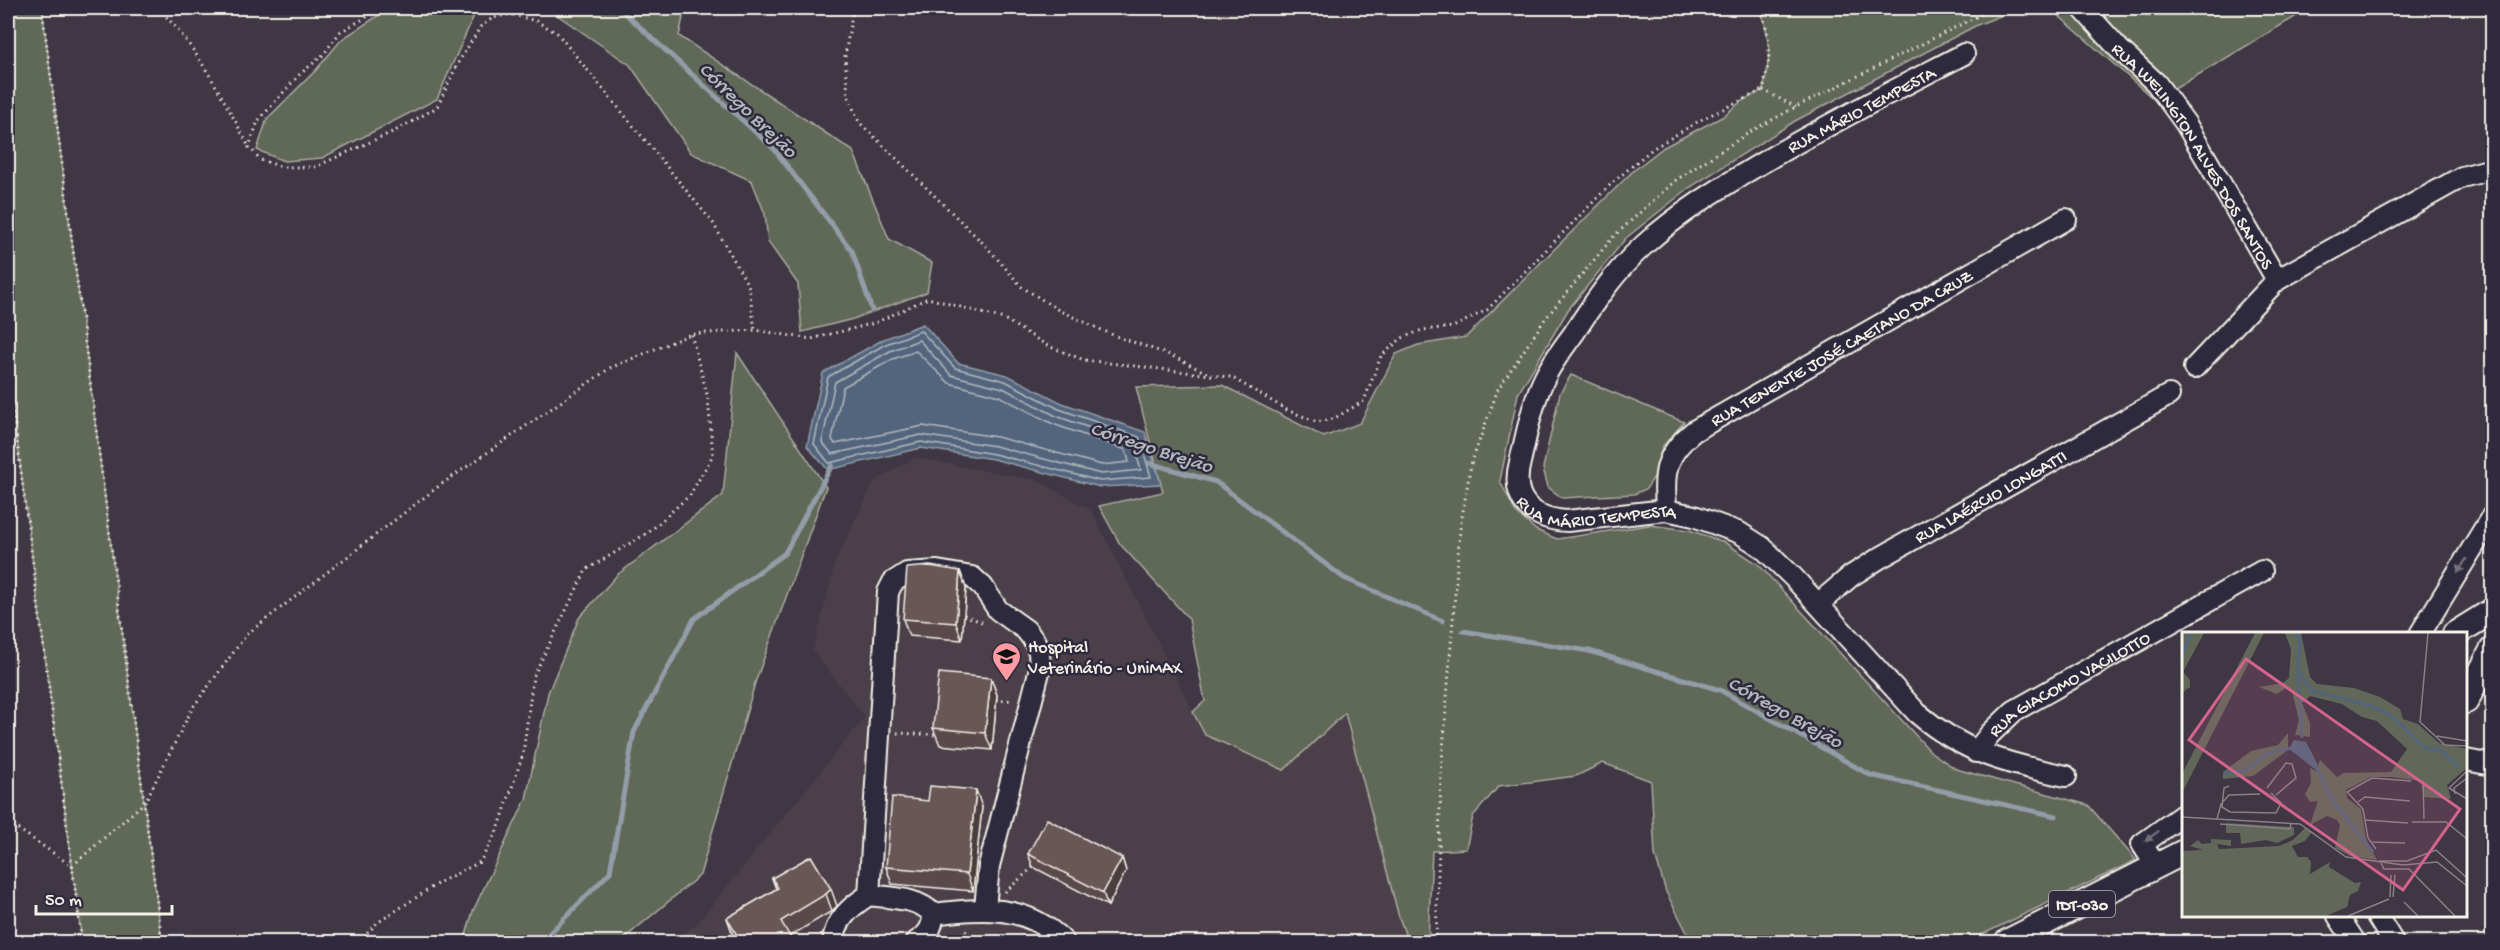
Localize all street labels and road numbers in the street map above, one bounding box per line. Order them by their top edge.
street label: RUA WELINGTON ALVES DOS SANTOS [2106,40,2277,274]
street label: RUA MÁRIO TEMPESTA [1784,62,1941,159]
street label: RUA TENENTE JOSÉ CAETANO DA CRUZ [1708,266,1977,432]
street label: RUA LAÉRCIO LONGATTI [1912,447,2071,549]
street label: RUA MÁRIO TEMPESTA [1510,493,1680,534]
street label: RUA GIACOMO VACILOTTO [1985,628,2155,743]
road number: IDT-030 [2049,891,2115,917]

